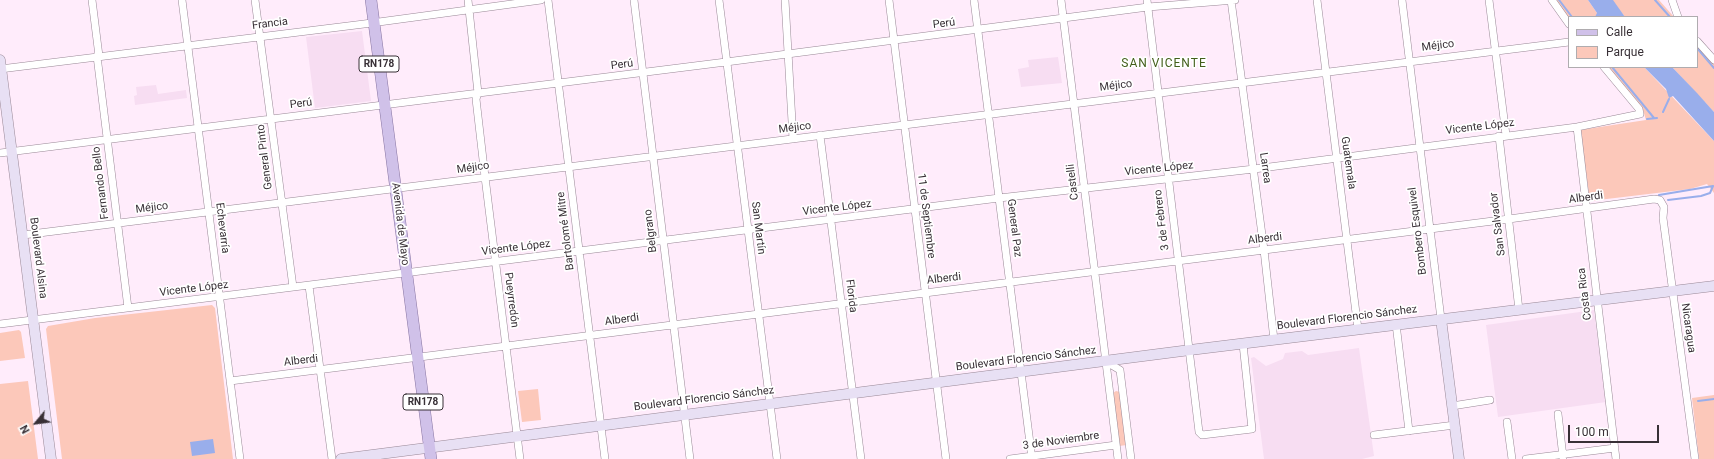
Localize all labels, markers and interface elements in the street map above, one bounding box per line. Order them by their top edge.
street label: Francia [251,15,289,33]
street label: Perú [932,16,956,32]
legend [1568,16,1698,68]
text: Calle [1606,25,1633,39]
street label: Méjico [1421,37,1455,55]
text: Parque [1606,45,1644,59]
road number: RN178 [359,56,399,72]
street label: Perú [610,57,634,73]
district label: SAN VICENTE [1121,57,1207,71]
street label: Méjico [1099,77,1133,95]
street label: Perú [289,96,313,112]
street label: Vicente López [1445,116,1515,138]
street label: Méjico [778,119,812,137]
street label: General Pinto [254,124,276,190]
street label: Guatemala [1338,136,1358,190]
street label: Fernando Bello [90,146,112,220]
street label: Larrea [1256,152,1274,184]
street label: Méjico [456,159,490,177]
street label: Vicente López [1124,159,1194,179]
street label: Castelli [1064,163,1082,201]
street label: 11 de Septiembre [914,173,938,259]
street label: Avenida de Mayo [388,182,412,266]
street label: Bombero Esquivel [1406,186,1430,276]
street label: 3 de Febrero [1152,189,1172,251]
street label: Alberdi [1568,189,1604,207]
street label: Bartolomé Mitre [555,191,577,271]
street label: San Salvador [1488,191,1508,257]
street label: Vicente López [802,197,872,219]
street label: General Paz [1004,198,1024,258]
street label: Méjico [135,199,169,217]
street label: San Martín [748,201,768,255]
street label: Echevarría [212,202,232,254]
street label: Belgrano [642,209,660,253]
street label: Boulevard Alsina [26,217,50,299]
street label: Alberdi [1247,230,1283,248]
street label: Vicente López [481,237,551,259]
street label: Costa Rica [1575,267,1595,321]
street label: Alberdi [926,270,962,288]
street label: Pueyrredón [501,272,521,328]
street label: Vicente López [159,278,229,300]
street label: Florida [842,279,860,313]
street label: Nicaragua [1678,302,1698,354]
street label: Boulevard Florencio Sánchez [1276,303,1418,333]
street label: Alberdi [604,311,640,329]
street label: Boulevard Florencio Sánchez [955,344,1097,374]
street label: Alberdi [283,352,319,370]
street label: Boulevard Florencio Sánchez [633,384,775,414]
road number: RN178 [403,394,443,410]
north arrow [16,403,56,443]
scale bar [1570,417,1661,443]
text: N [18,423,33,436]
text: 100 m [1575,425,1609,439]
street label: 3 de Noviembre [1022,429,1100,453]

